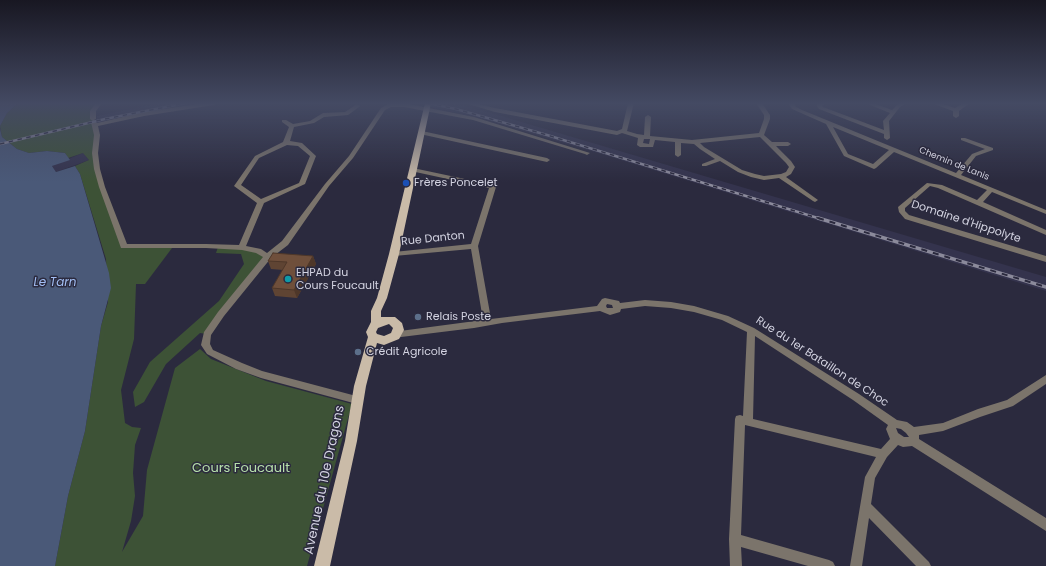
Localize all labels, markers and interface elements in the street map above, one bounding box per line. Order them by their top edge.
street label: Chemin de Lanis [917,145,991,183]
place label: Frères Poncelet [414,176,498,190]
marker: Frères Poncelet [401,178,411,188]
street label: Domaine d'Hippolyte [910,198,1022,246]
street label: Rue Danton [401,229,465,249]
place label: EHPAD du Cours Foucault [296,266,379,292]
marker: EHPAD du Cours Foucault [283,274,293,284]
water label: Le Tarn [34,276,76,290]
place label: Relais Poste [426,310,491,324]
marker: Relais Poste [413,312,423,322]
street label: Rue du 1er Bataillon de Choc [753,314,891,410]
place label: Crédit Agricole [366,345,447,359]
marker: Crédit Agricole [353,347,363,357]
street label: Avenue du 10e Dragons [302,404,348,556]
park label: Cours Foucault [192,461,290,477]

